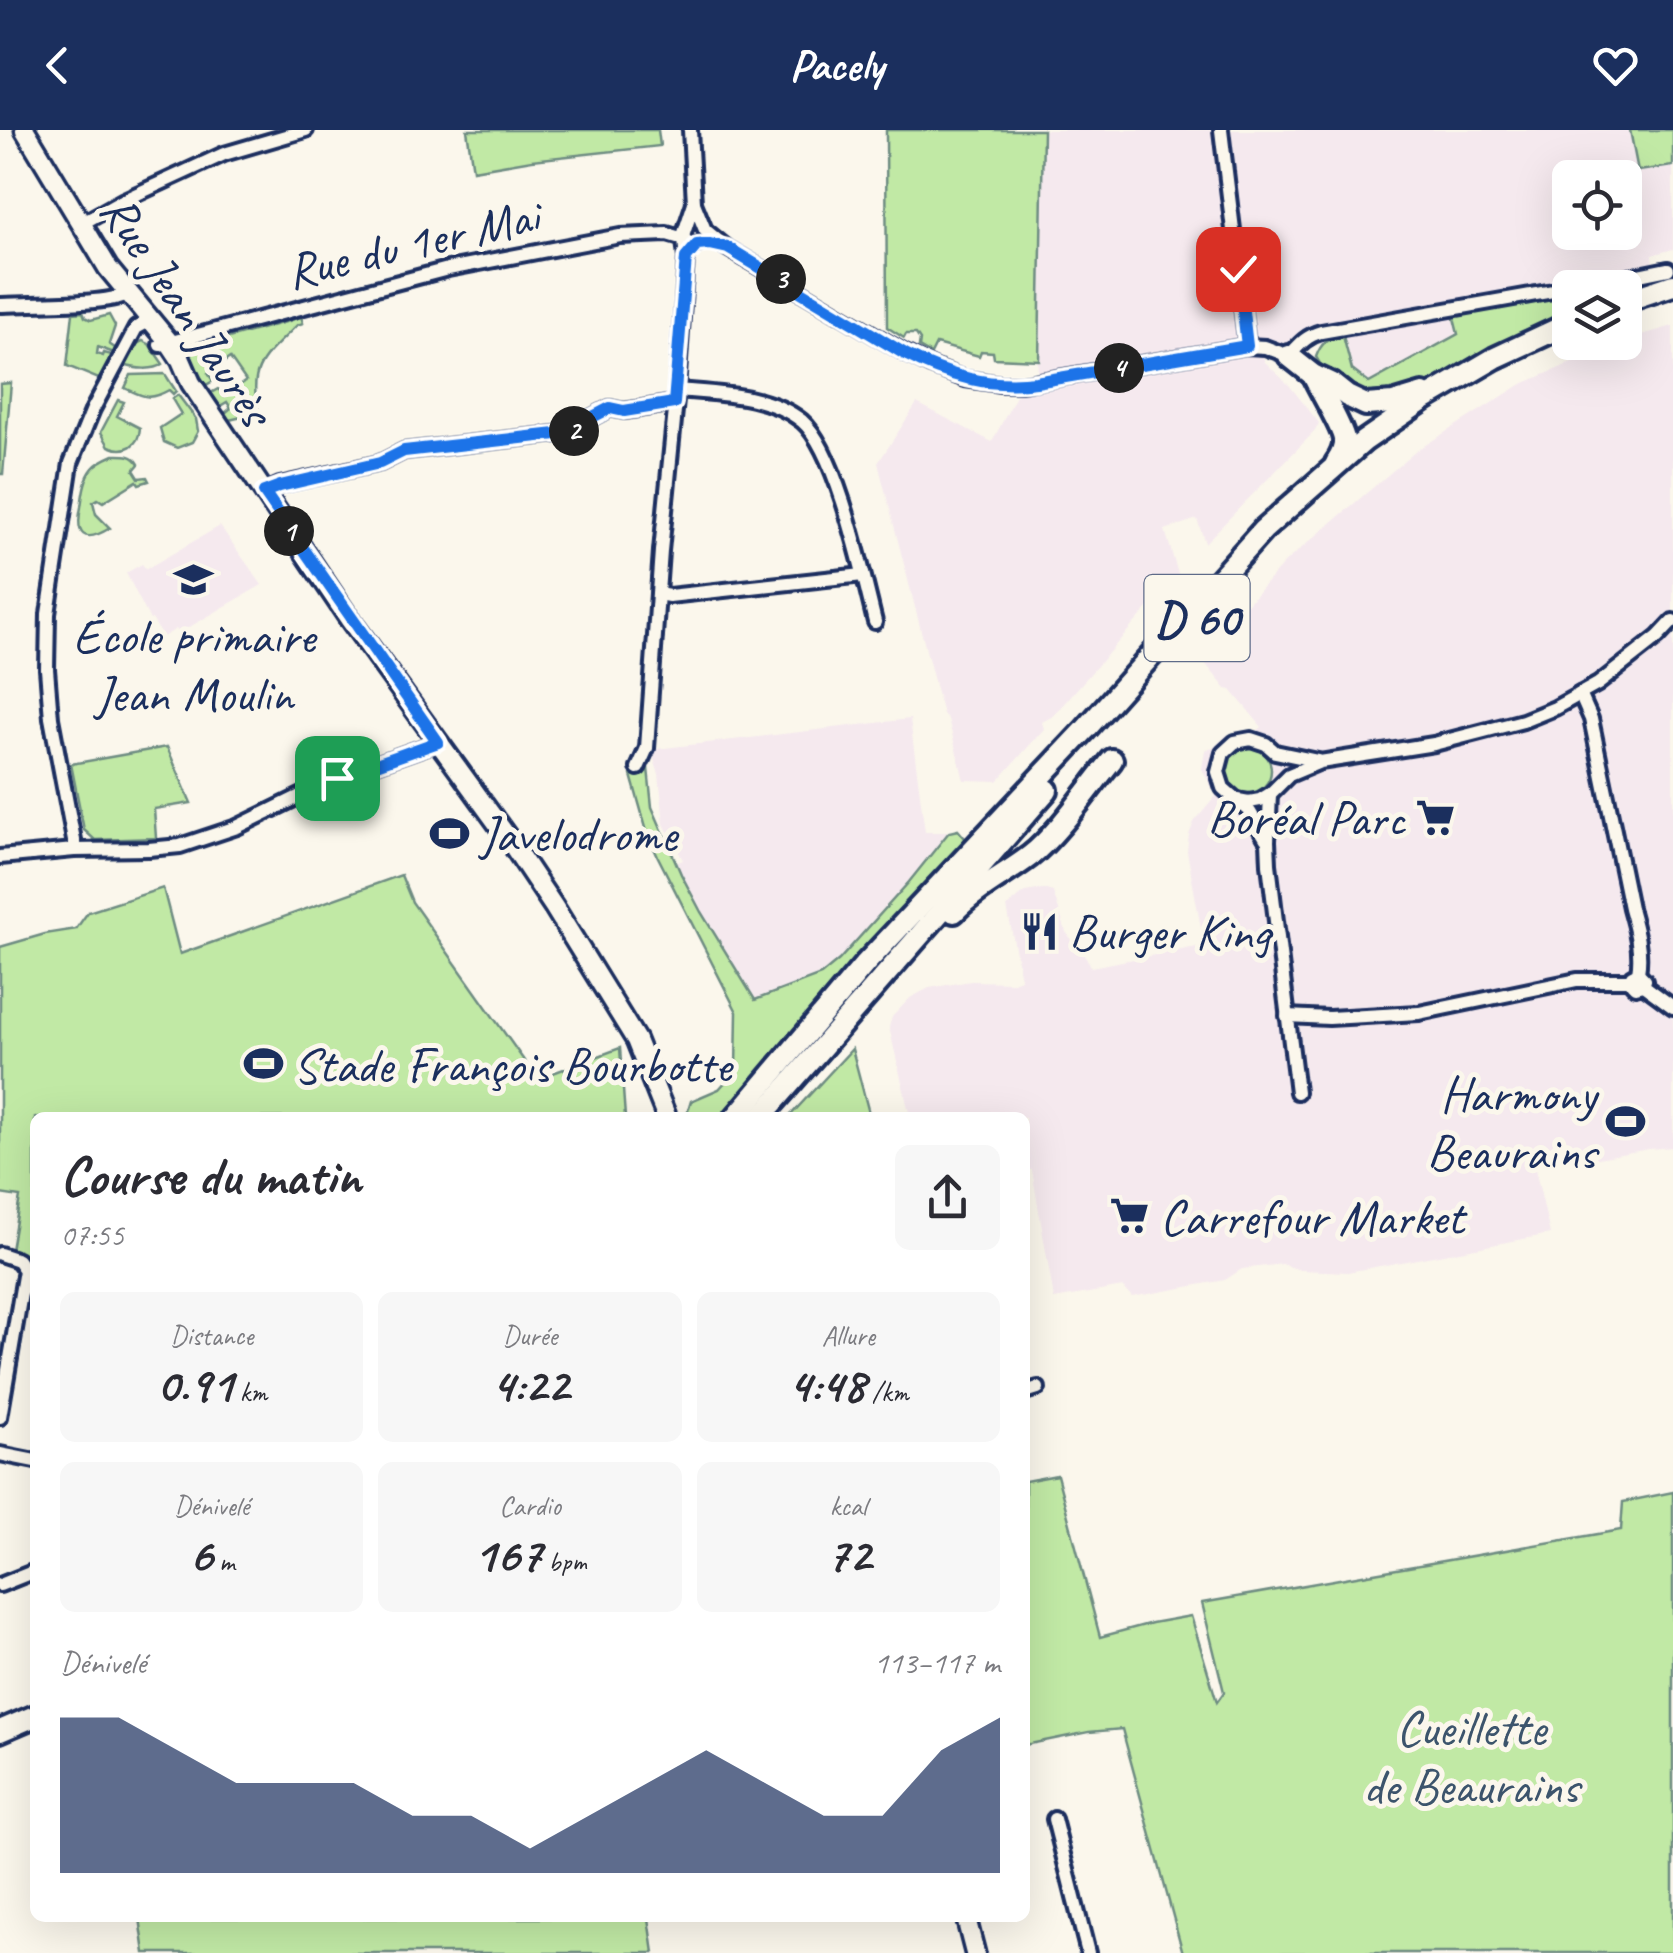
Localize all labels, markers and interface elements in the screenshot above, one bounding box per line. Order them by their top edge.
text: Pacely [789,37,884,94]
icon: back [30,38,85,93]
icon: heart [1588,38,1643,93]
map controls [1552,160,1642,360]
button: locate [1552,160,1642,250]
street label: Rue Jean Jaurès [86,182,290,442]
street label: Rue du 1er Mai [280,183,550,303]
pin [1196,227,1281,312]
icon: check [1211,242,1266,297]
pin: 3 [756,254,806,304]
text: 3 [775,261,787,296]
button: layers [1552,270,1642,360]
pin: 4 [1094,343,1144,393]
text: 4 [1113,350,1125,385]
pin: 2 [549,406,599,456]
text: 2 [568,413,580,448]
pin: 1 [264,506,314,556]
text: 1 [283,513,295,548]
school or university icon: École primaire Jean Moulin [173,558,215,600]
road number: D 60 [1144,575,1250,661]
place label: École primaire Jean Moulin [73,605,318,726]
pin [295,736,380,821]
icon: arrive [310,751,365,806]
place label: Boréal Parc [1207,787,1406,850]
supermarket icon: Boréal Parc [1414,796,1456,838]
place label: Javelodrome [478,803,679,866]
sports icon: Javelodrome [429,812,471,854]
place label: Burger King [1069,901,1274,964]
restaurant icon: Burger King [1018,910,1060,952]
place label: Stade François Bourbotte [293,1034,734,1097]
sports icon: Stade François Bourbotte [242,1043,284,1085]
place label: Harmony Beaurains [1427,1063,1600,1184]
sports icon: Harmony Beaurains [1605,1101,1647,1143]
text: Course du matin [60,1141,361,1211]
button: share [895,1145,1000,1250]
place label: Carrefour Market [1160,1186,1468,1249]
supermarket icon: Carrefour Market [1109,1195,1151,1237]
text: 07:55 [60,1214,124,1255]
text: Distance [170,1318,253,1353]
text: Durée [503,1318,557,1353]
text: Allure [822,1318,875,1353]
text: 0.91 [156,1353,233,1416]
text: 4:22 [491,1353,569,1416]
text: 4:48 [788,1353,865,1416]
text: km [233,1374,267,1409]
text: /km [865,1374,909,1409]
text: Dénivelé [174,1488,249,1523]
text: Cardio [499,1488,561,1523]
text: kcal [830,1488,867,1523]
text: 6 [189,1523,212,1586]
text: 167 [473,1523,542,1586]
text: 72 [826,1523,871,1586]
text: m [212,1544,235,1579]
text: bpm [542,1544,587,1579]
text: Dénivelé [60,1642,146,1683]
text: 113–117 m [874,1642,1000,1683]
park label: Cueillette de Beaurains [1363,1697,1583,1818]

